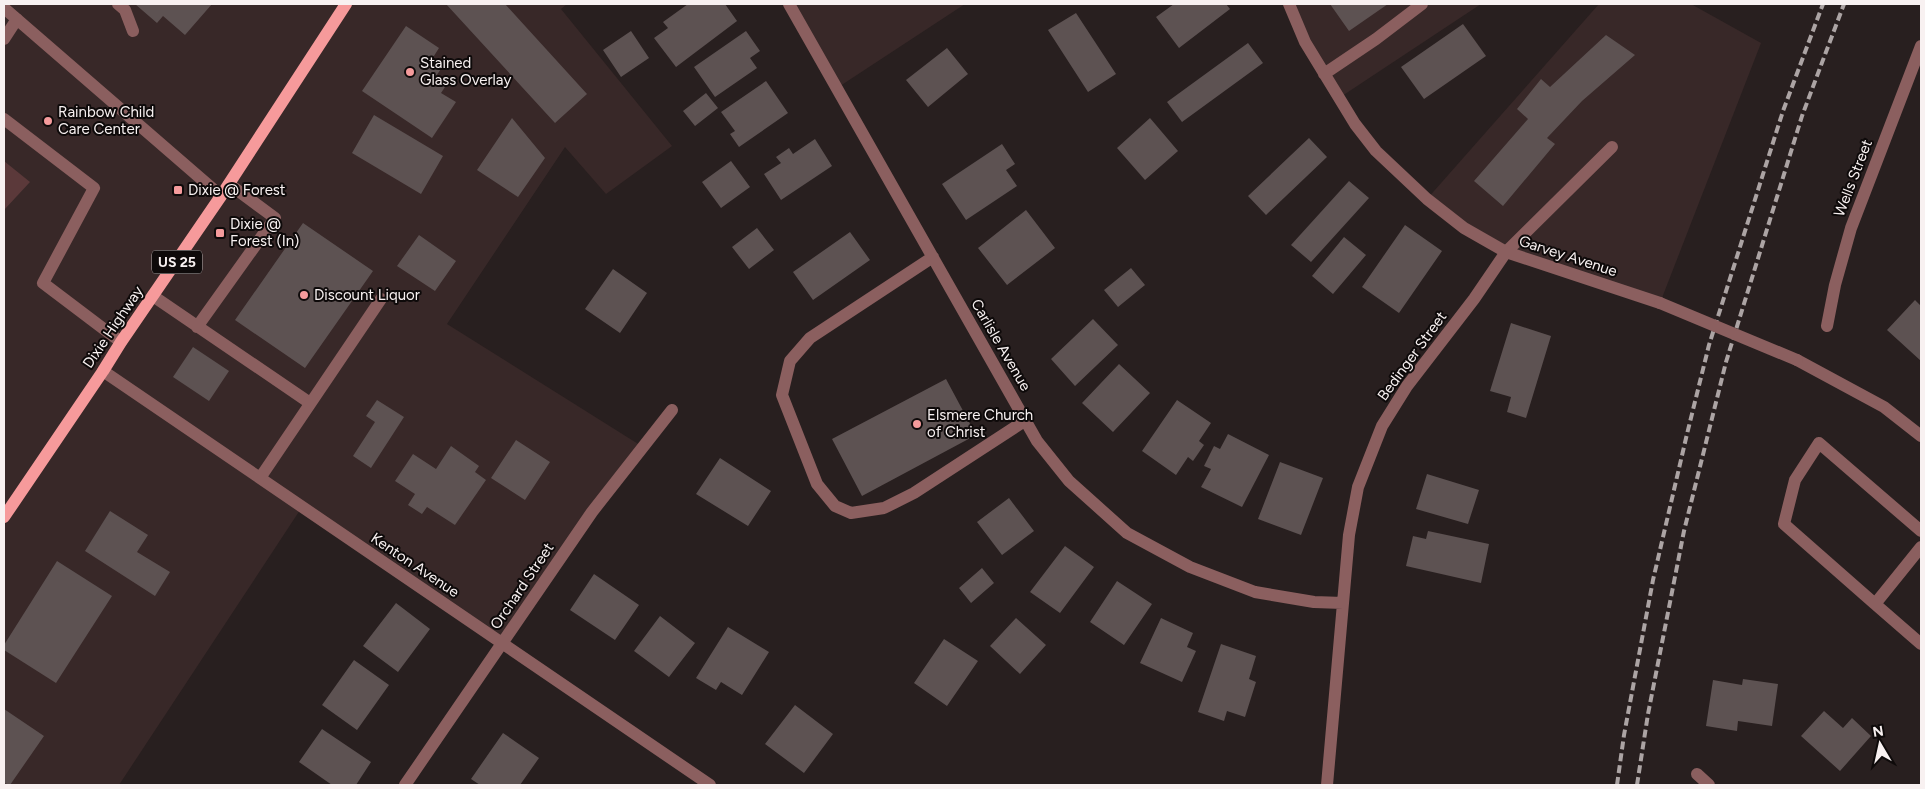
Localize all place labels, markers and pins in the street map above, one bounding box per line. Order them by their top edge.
place label: Stained Glass Overlay [420,54,511,89]
marker: Stained Glass Overlay [404,66,416,78]
place label: Rainbow Child Care Center [58,103,154,138]
marker: Rainbow Child Care Center [42,115,54,127]
place label: Dixie @ Forest [188,181,286,199]
marker: Dixie @ Forest [172,184,184,196]
place label: Dixie @ Forest (In) [230,215,299,250]
marker: Dixie @ Forest (In) [214,227,226,239]
place label: Discount Liquor [314,286,420,304]
marker: Discount Liquor [298,289,310,301]
place label: Elsmere Church of Christ [927,406,1033,441]
marker: Elsmere Church of Christ [911,418,923,430]

